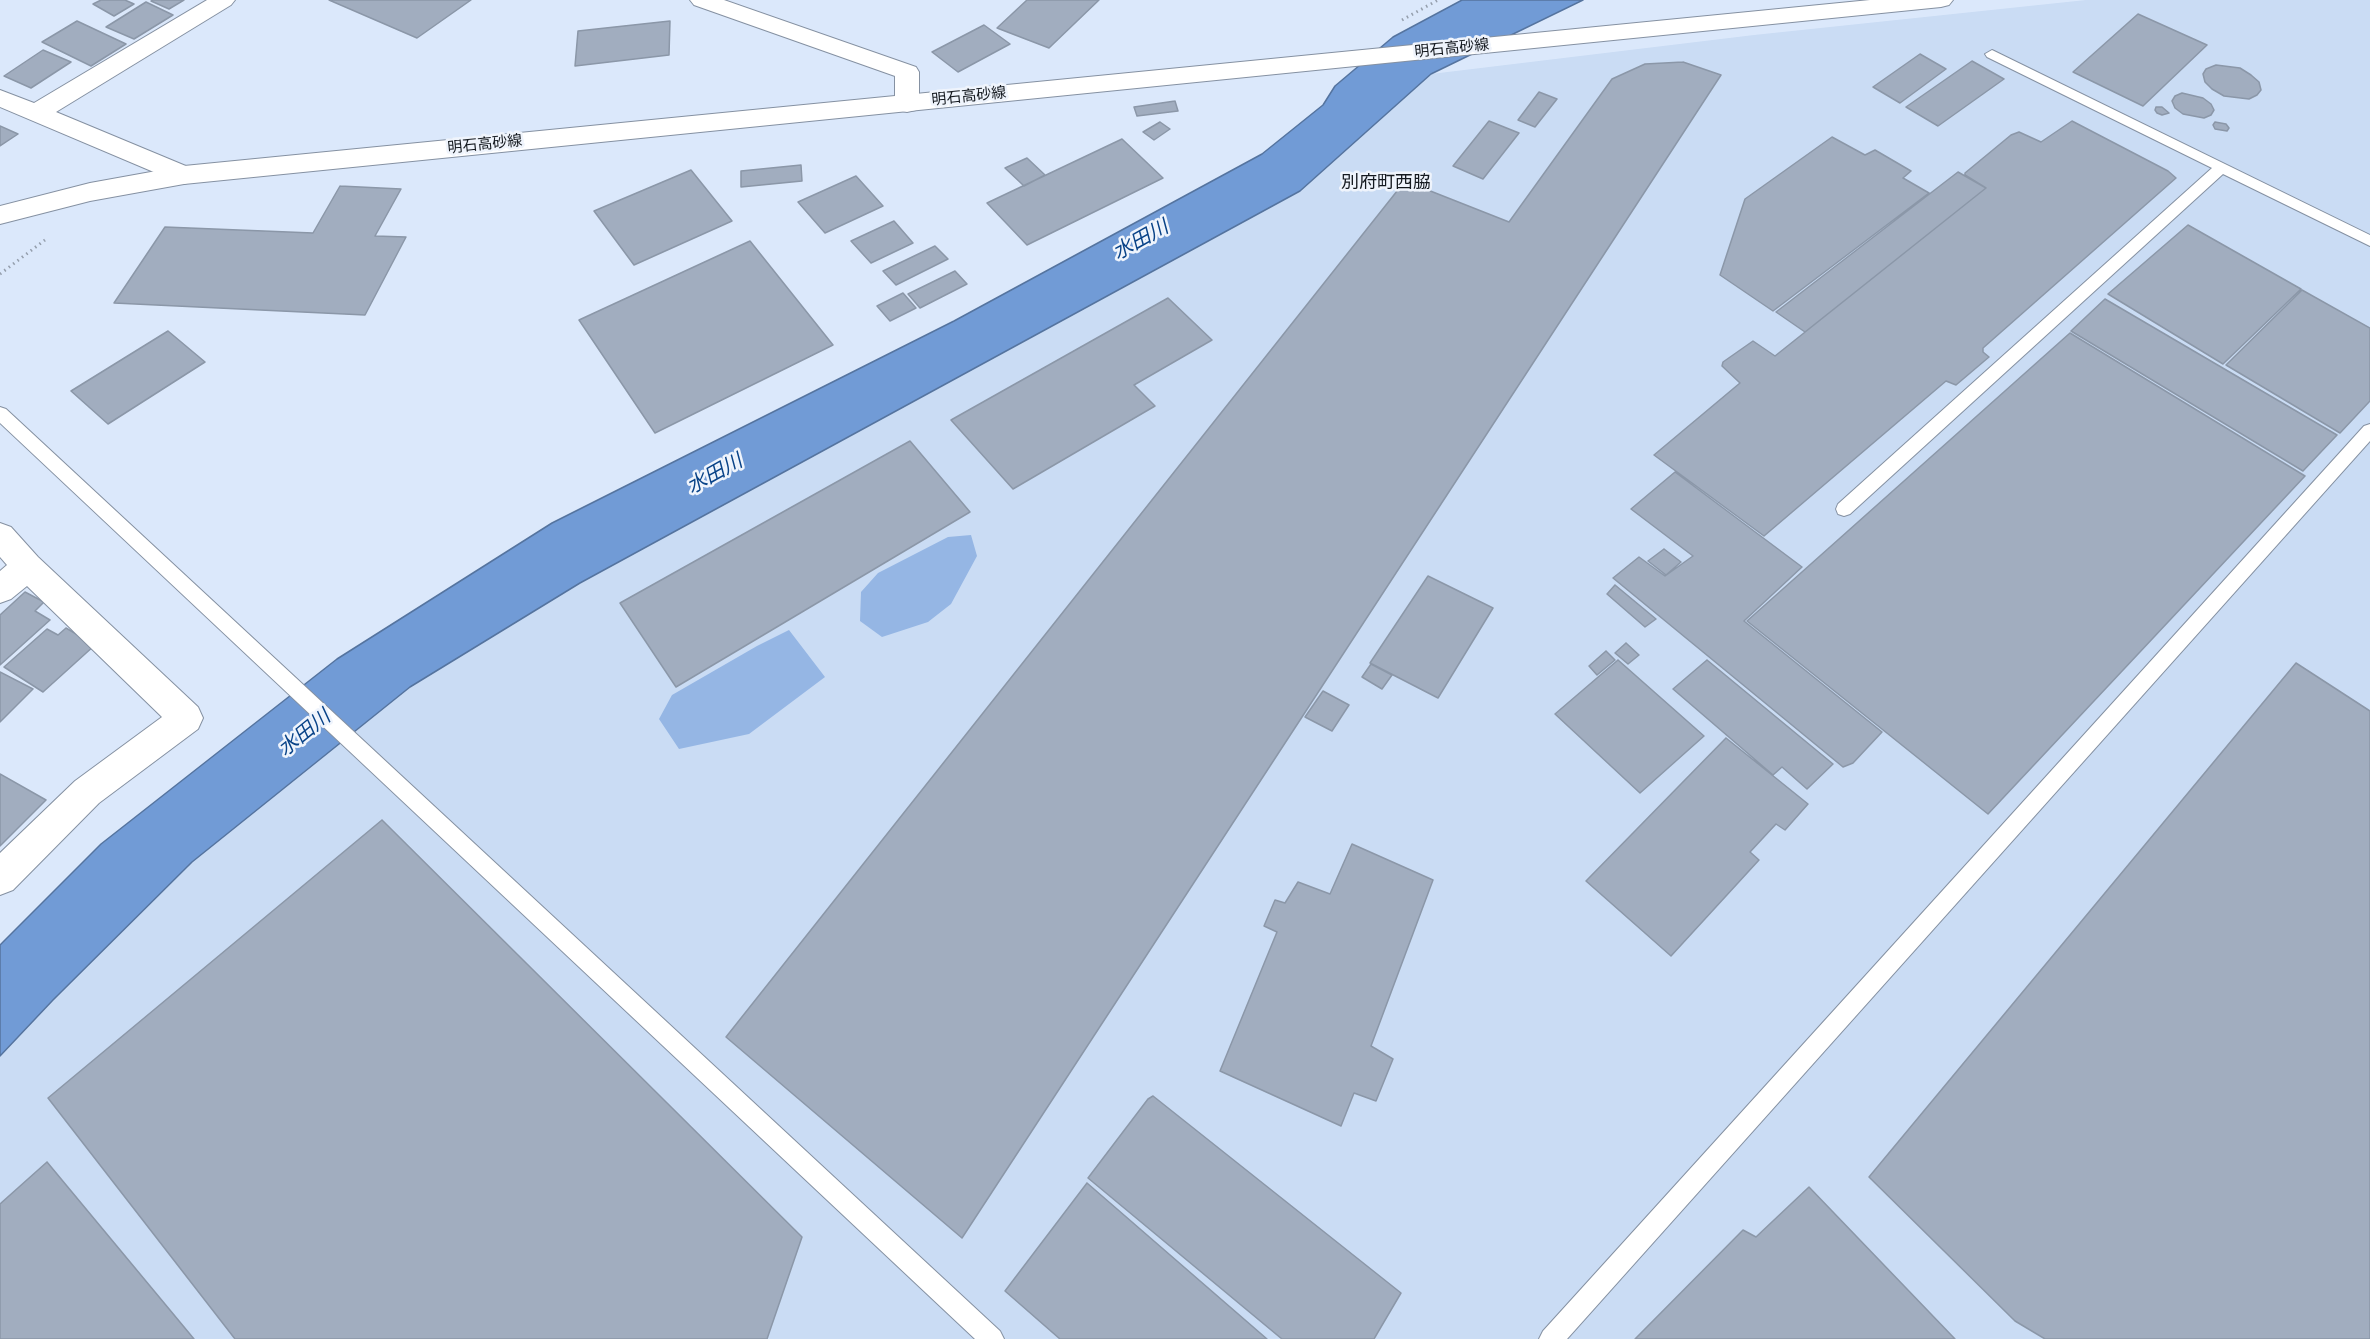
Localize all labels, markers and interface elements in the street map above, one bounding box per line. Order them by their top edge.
street label: 明石高砂線 [1414,36,1490,62]
street label: 明石高砂線 [931,84,1007,110]
street label: 明石高砂線 [447,132,523,158]
district label: 別府町西脇 [1341,172,1431,194]
water label: 水田川 [1109,216,1173,266]
water label: 水田川 [683,450,747,500]
water label: 水田川 [274,706,336,762]

